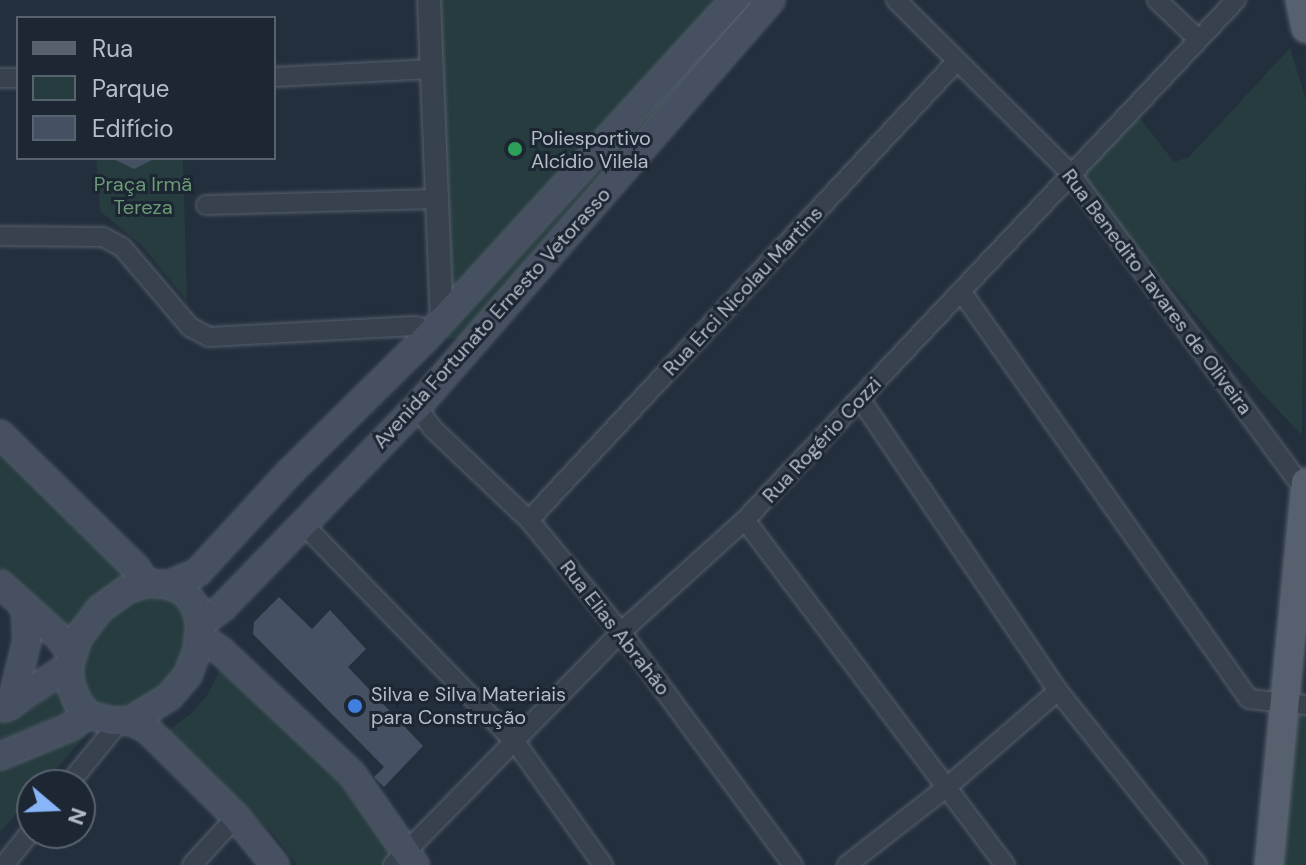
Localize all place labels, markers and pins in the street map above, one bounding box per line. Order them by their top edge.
place label: Poliesportivo Alcídio Vilela [531,126,651,173]
marker: Poliesportivo Alcídio Vilela [506,140,524,158]
place label: Silva e Silva Materiais para Construção [371,682,566,729]
marker: Silva e Silva Materiais para Construção [346,697,364,715]

